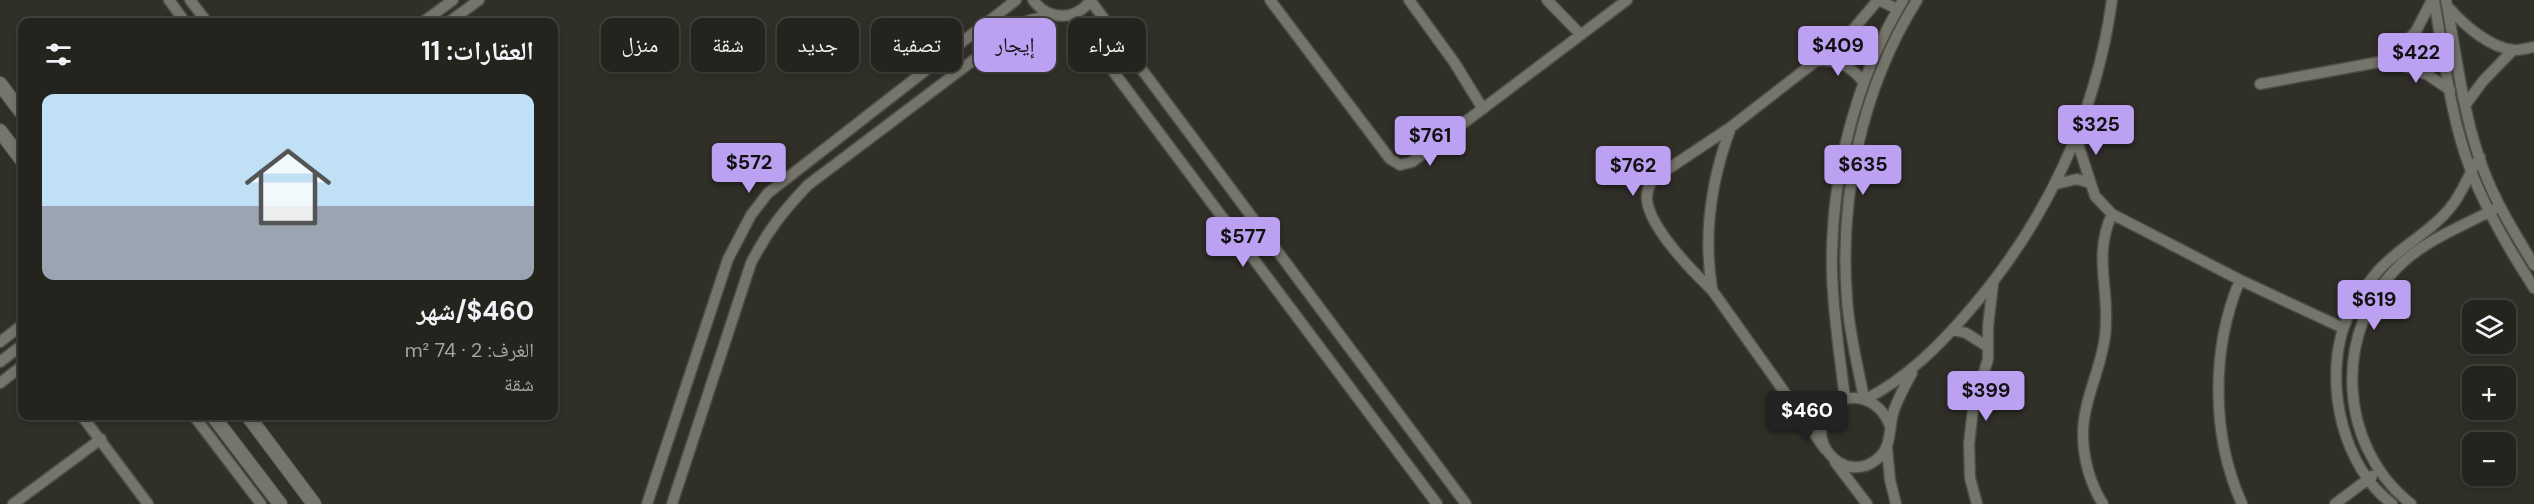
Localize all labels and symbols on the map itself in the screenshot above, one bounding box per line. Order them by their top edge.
pin: $409 [1802,26,1874,77]
pin: $422 [2380,33,2452,84]
pin: $325 [2060,105,2132,156]
pin: $761 [1394,116,1466,167]
pin: $572 [713,143,785,194]
pin: $635 [1827,145,1899,196]
pin: $762 [1597,146,1669,197]
pin: $577 [1207,217,1279,268]
pin: $619 [2338,280,2410,331]
pin: $399 [1950,371,2022,422]
pin: $460 [1771,391,1843,442]

